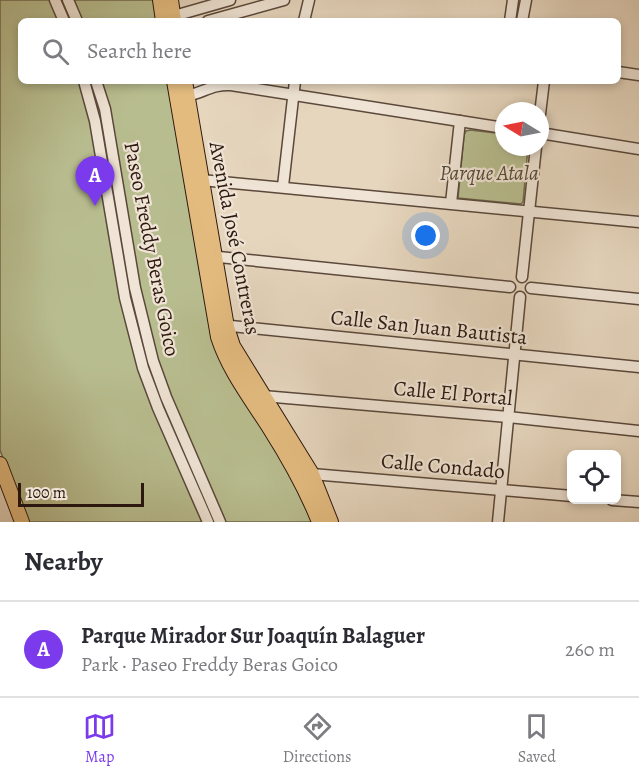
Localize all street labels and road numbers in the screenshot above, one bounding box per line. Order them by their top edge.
street label: Avenida José Contreras [202,138,267,337]
street label: Paseo Freddy Beras Goico [117,139,187,359]
street label: Calle San Juan Bautista [329,303,529,351]
street label: Calle El Portal [392,374,514,412]
street label: Calle Condado [380,447,506,485]

